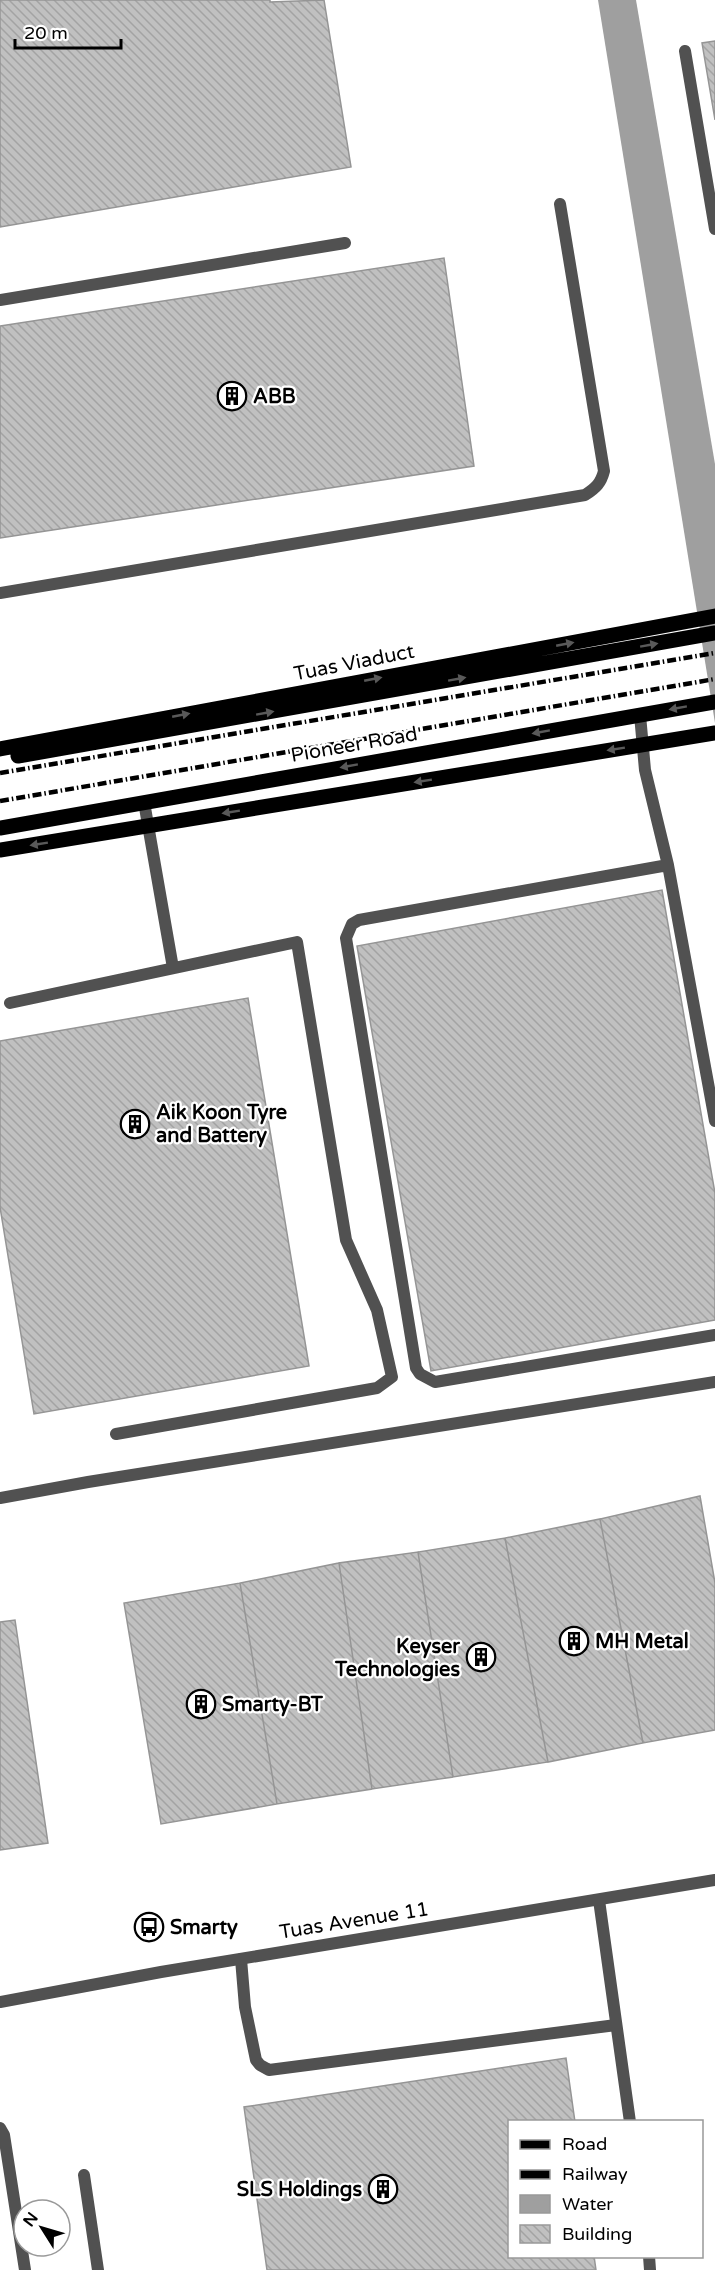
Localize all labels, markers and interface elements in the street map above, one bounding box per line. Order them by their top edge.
scale bar [15,12,122,50]
text: 20 m [24,22,68,44]
building icon: ABB [216,380,248,412]
place label: ABB [253,385,296,409]
street label: Tuas Viaduct [292,639,417,686]
one-way arrow [555,639,574,648]
one-way arrow [639,640,658,649]
one-way arrow [364,674,383,683]
one-way arrow [447,674,466,683]
one-way arrow [668,704,687,713]
one-way arrow [255,708,274,717]
one-way arrow [172,710,191,719]
street label: Pioneer Road [289,722,419,768]
one-way arrow [532,728,551,737]
one-way arrow [606,745,625,754]
one-way arrow [340,762,359,771]
one-way arrow [414,776,433,785]
one-way arrow [221,808,240,817]
one-way arrow [29,839,48,848]
place label: Aik Koon Tyre and Battery [156,1101,287,1148]
building icon: Aik Koon Tyre and Battery [119,1108,151,1140]
building icon: MH Metal [558,1625,590,1657]
place label: MH Metal [595,1630,689,1654]
place label: Keyser Technologies [334,1635,460,1682]
building icon: Keyser Technologies [465,1641,497,1673]
building icon: Smarty-BT [185,1688,217,1720]
place label: Smarty-BT [222,1693,324,1717]
street label: Tuas Avenue 11 [278,1897,431,1945]
bus stop icon: Smarty [133,1911,165,1943]
place label: Smarty [170,1916,238,1940]
legend [508,2120,703,2258]
text: Road [562,2133,607,2155]
text: Railway [562,2163,628,2185]
building icon: SLS Holdings [367,2173,399,2205]
place label: SLS Holdings [237,2178,362,2202]
text: Water [562,2193,613,2215]
north arrow [12,2198,72,2258]
text: N [19,2208,43,2231]
text: Building [562,2223,632,2245]

